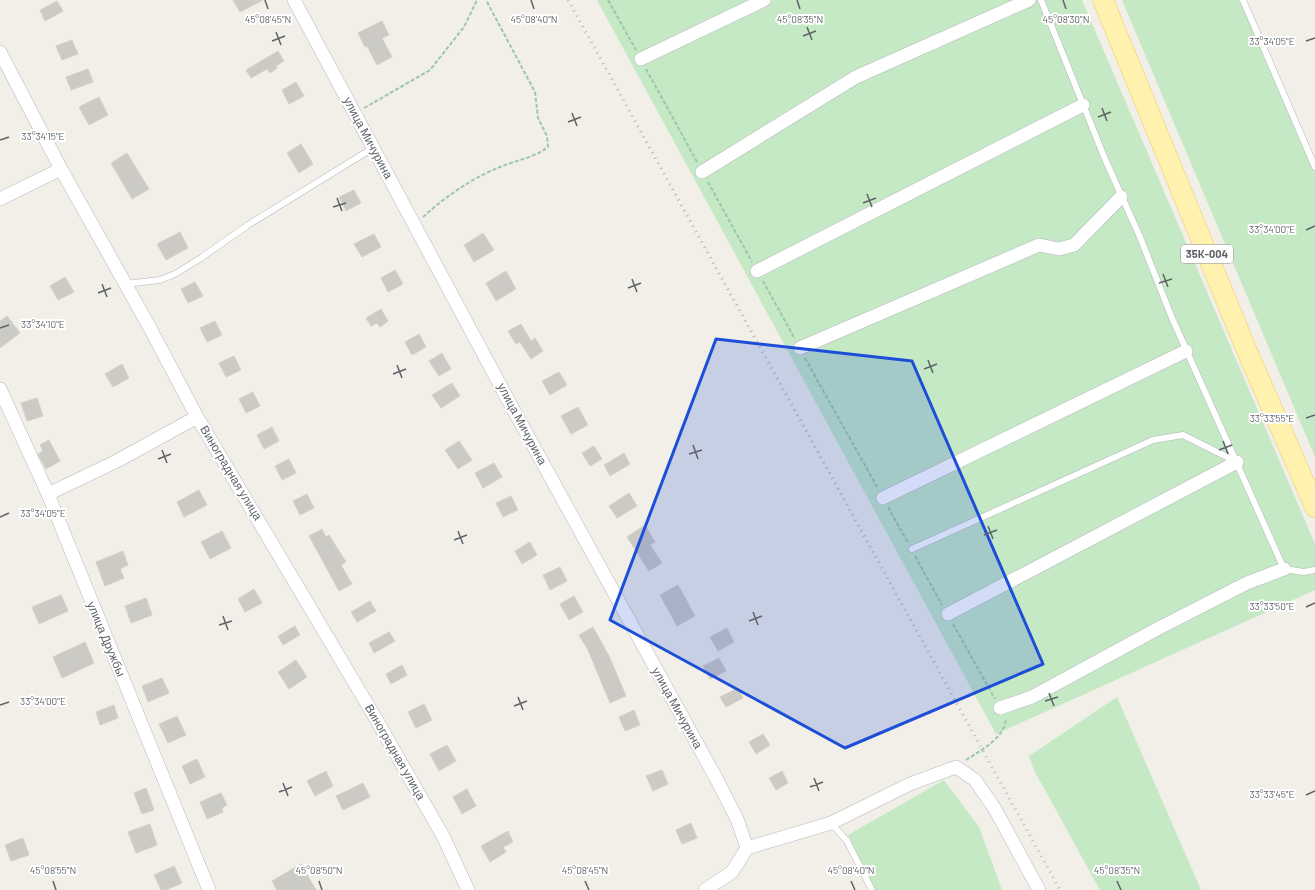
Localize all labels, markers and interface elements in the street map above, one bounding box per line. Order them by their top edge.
text: 45°08'45"N [245,13,291,25]
text: 45°08'40"N [510,13,558,25]
text: 45°08'35"N [777,13,823,25]
text: 45°08'30"N [1043,13,1089,25]
text: 33°34'05"E [1249,35,1295,47]
street label: улица Мичурина [340,94,397,182]
text: 33°34'15"E [21,130,65,142]
text: 33°34'00"E [1249,223,1295,235]
road number: 35К-004 [1181,245,1233,263]
text: 33°34'10"E [21,318,65,330]
street label: улица Мичурина [494,380,551,468]
text: 33°33'55"E [1250,412,1294,424]
street label: Виноградная улица [197,423,266,523]
text: 33°34'05"E [20,507,66,519]
street label: улица Дружбы [84,599,129,678]
text: 33°33'50"E [1249,600,1295,612]
street label: улица Мичурина [649,664,706,751]
text: 33°34'00"E [20,695,66,707]
street label: Виноградная улица [362,701,429,803]
text: 33°33'45"E [1250,788,1294,800]
text: 45°08'55"N [30,864,76,876]
text: 45°08'50"N [296,864,342,876]
text: 45°08'45"N [562,864,608,876]
text: 45°08'40"N [827,864,875,876]
text: 45°08'35"N [1094,864,1140,876]

